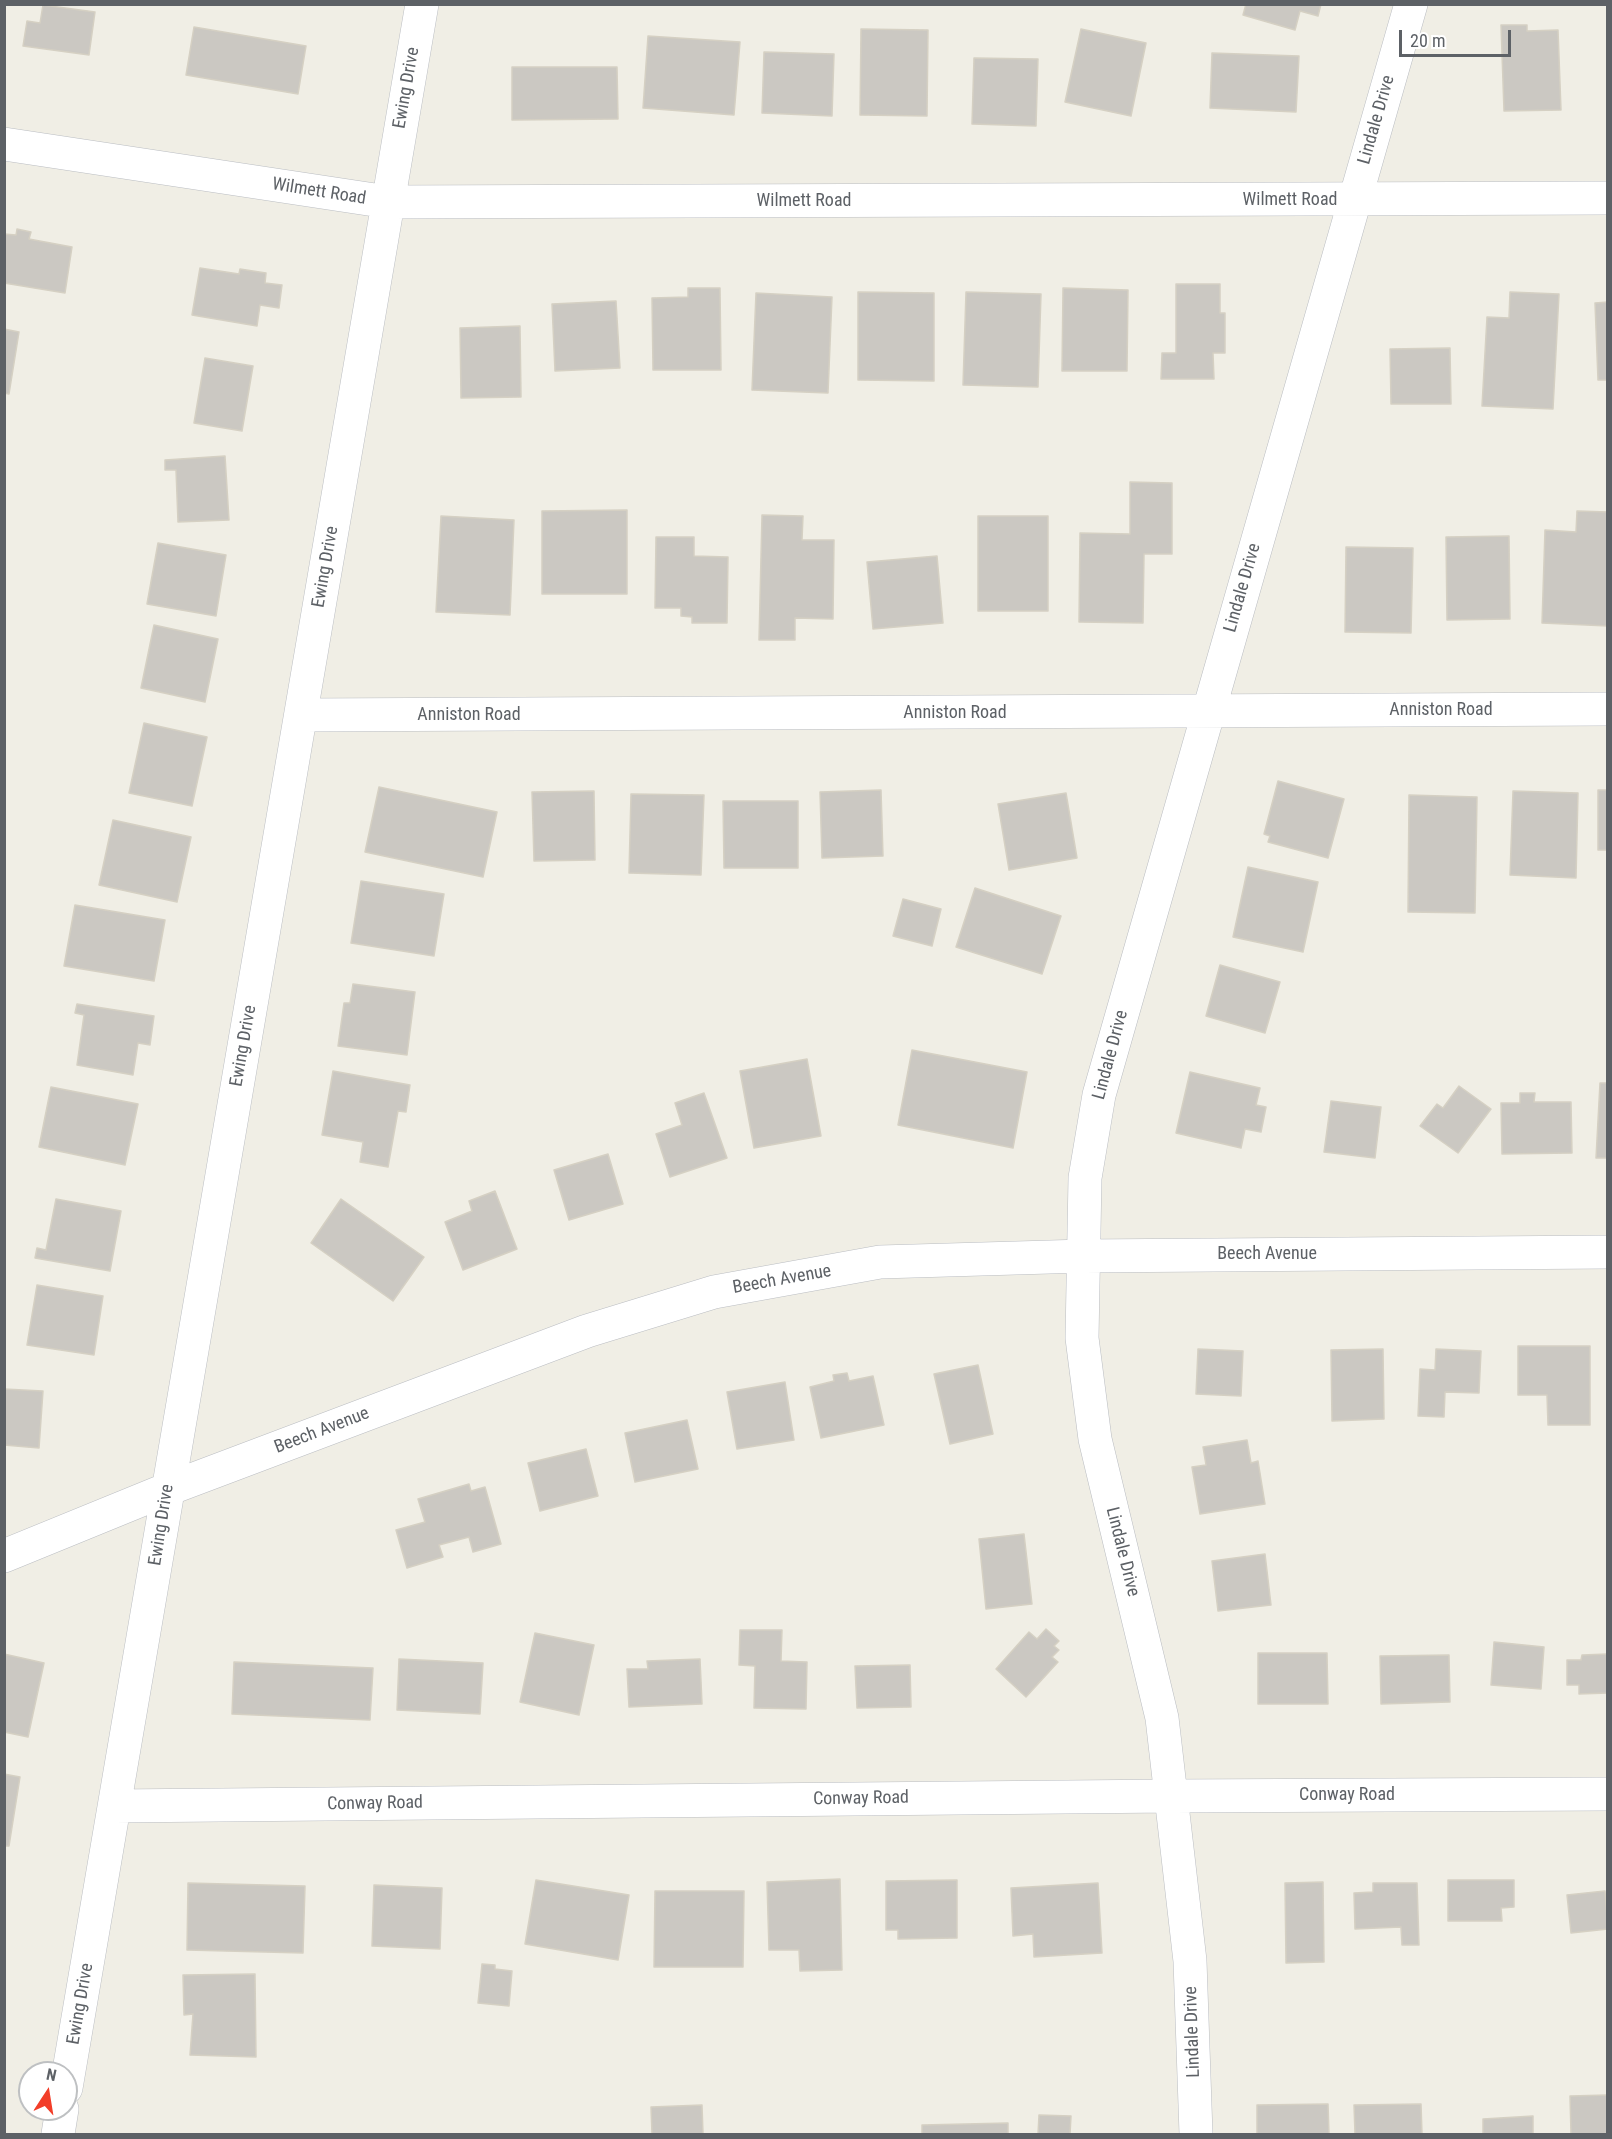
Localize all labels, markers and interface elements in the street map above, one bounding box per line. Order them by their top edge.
scale bar [1402,18,1514,56]
text: 20 m [1410,30,1445,51]
street label: Ewing Drive [389,46,425,130]
street label: Lindale Drive [1354,73,1400,167]
street label: Wilmett Road [270,174,368,210]
street label: Wilmett Road [1243,189,1337,211]
street label: Wilmett Road [757,190,851,212]
street label: Ewing Drive [308,525,344,609]
street label: Lindale Drive [1220,541,1266,635]
street label: Anniston Road [1389,699,1493,721]
street label: Anniston Road [903,702,1007,724]
street label: Anniston Road [417,704,521,726]
street label: Ewing Drive [226,1004,262,1088]
street label: Lindale Drive [1089,1008,1133,1102]
street label: Beech Avenue [1217,1243,1317,1265]
street label: Beech Avenue [731,1261,833,1299]
street label: Beech Avenue [272,1403,372,1459]
street label: Ewing Drive [145,1483,179,1567]
street label: Lindale Drive [1100,1505,1144,1599]
street label: Conway Road [1299,1784,1395,1806]
street label: Conway Road [813,1787,909,1811]
street label: Conway Road [327,1792,423,1816]
street label: Ewing Drive [63,1962,99,2046]
street label: Lindale Drive [1181,1986,1205,2078]
north arrow [18,2061,78,2121]
text: N [45,2065,58,2085]

